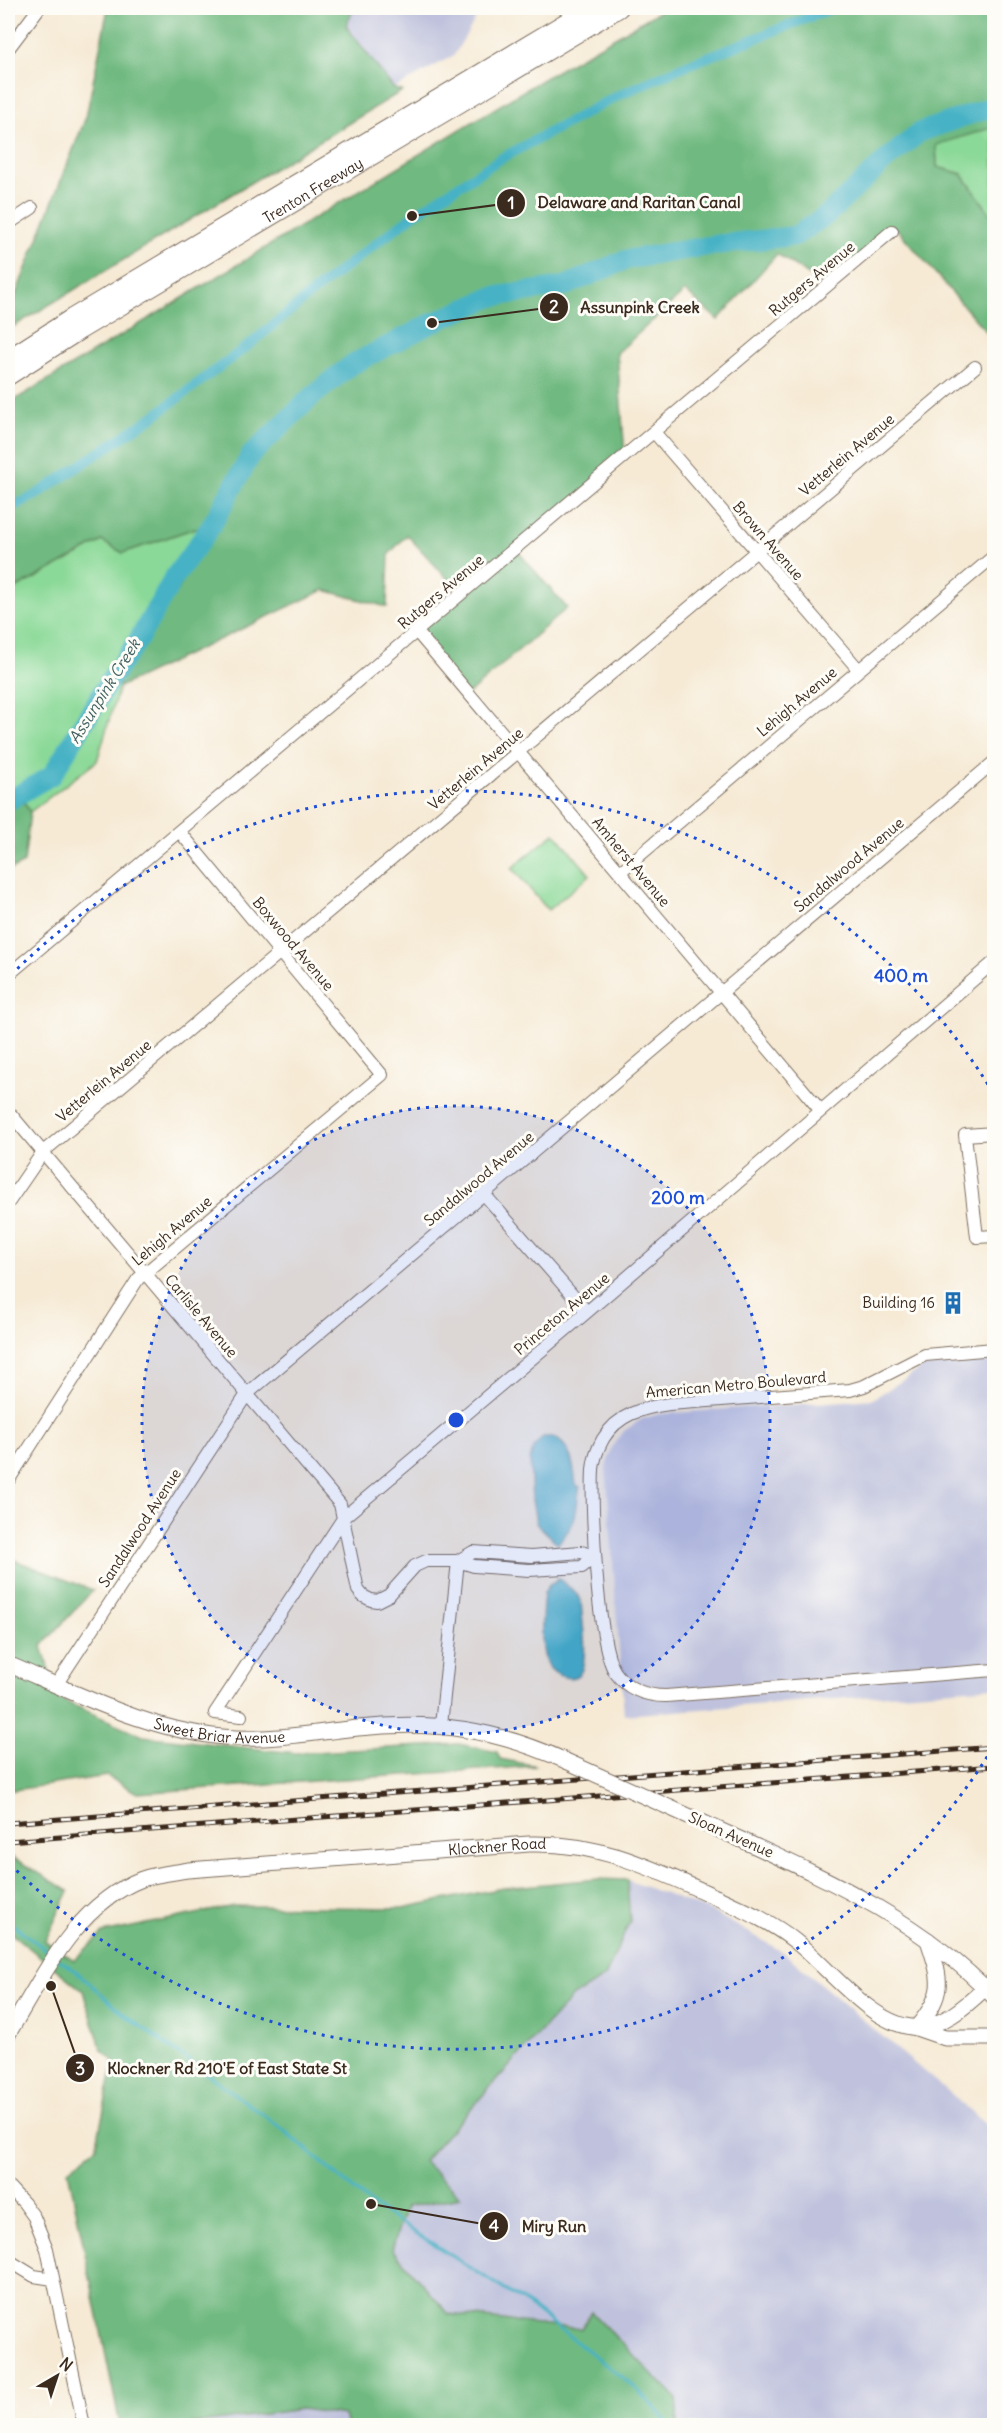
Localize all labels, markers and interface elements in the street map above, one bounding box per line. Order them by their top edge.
street label: Trenton Freeway [259,153,366,228]
callout: Delaware and Raritan Canal [496,186,753,220]
text: 1 [507,191,515,214]
text: Delaware and Raritan Canal [538,192,740,212]
street label: Rutgers Avenue [765,237,859,320]
callout: Assunpink Creek [539,290,712,324]
text: 2 [549,295,559,318]
text: Assunpink Creek [580,297,700,318]
street label: Vetterlein Avenue [795,409,898,500]
street label: Brown Avenue [729,497,808,584]
street label: Rutgers Avenue [394,550,488,633]
water label: Assunpink Creek [64,634,145,747]
street label: Lehigh Avenue [753,663,841,741]
street label: Vetterlein Avenue [424,723,527,814]
street label: Amherst Avenue [588,813,674,910]
street label: Sandalwood Avenue [790,813,908,916]
street label: Boxwood Avenue [249,893,338,994]
text: 400 m [874,964,928,987]
street label: Vetterlein Avenue [52,1035,155,1126]
street label: Sandalwood Avenue [420,1127,538,1230]
text: 200 m [651,1186,705,1209]
street label: Lehigh Avenue [128,1192,216,1270]
street label: Princeton Avenue [510,1268,613,1359]
street label: Carlisle Avenue [161,1270,242,1361]
building icon: Building 16 [940,1290,966,1316]
place label: Building 16 [862,1293,935,1312]
street label: American Metro Boulevard [645,1367,827,1402]
centre of rings [446,1410,466,1430]
street label: Sandalwood Avenue [94,1465,185,1591]
street label: Sweet Briar Avenue [152,1713,286,1747]
street label: Sloan Avenue [686,1807,777,1862]
street label: Klockner Road [447,1834,547,1859]
callout: Klockner Rd 210'E of East State St [65,2051,359,2085]
text: 3 [75,2057,85,2080]
text: Klockner Rd 210'E of East State St [107,2058,347,2078]
callout: Miry Run [479,2209,598,2243]
text: 4 [489,2214,500,2237]
text: Miry Run [522,2216,586,2237]
north arrow [27,2346,87,2406]
text: N [56,2353,77,2376]

